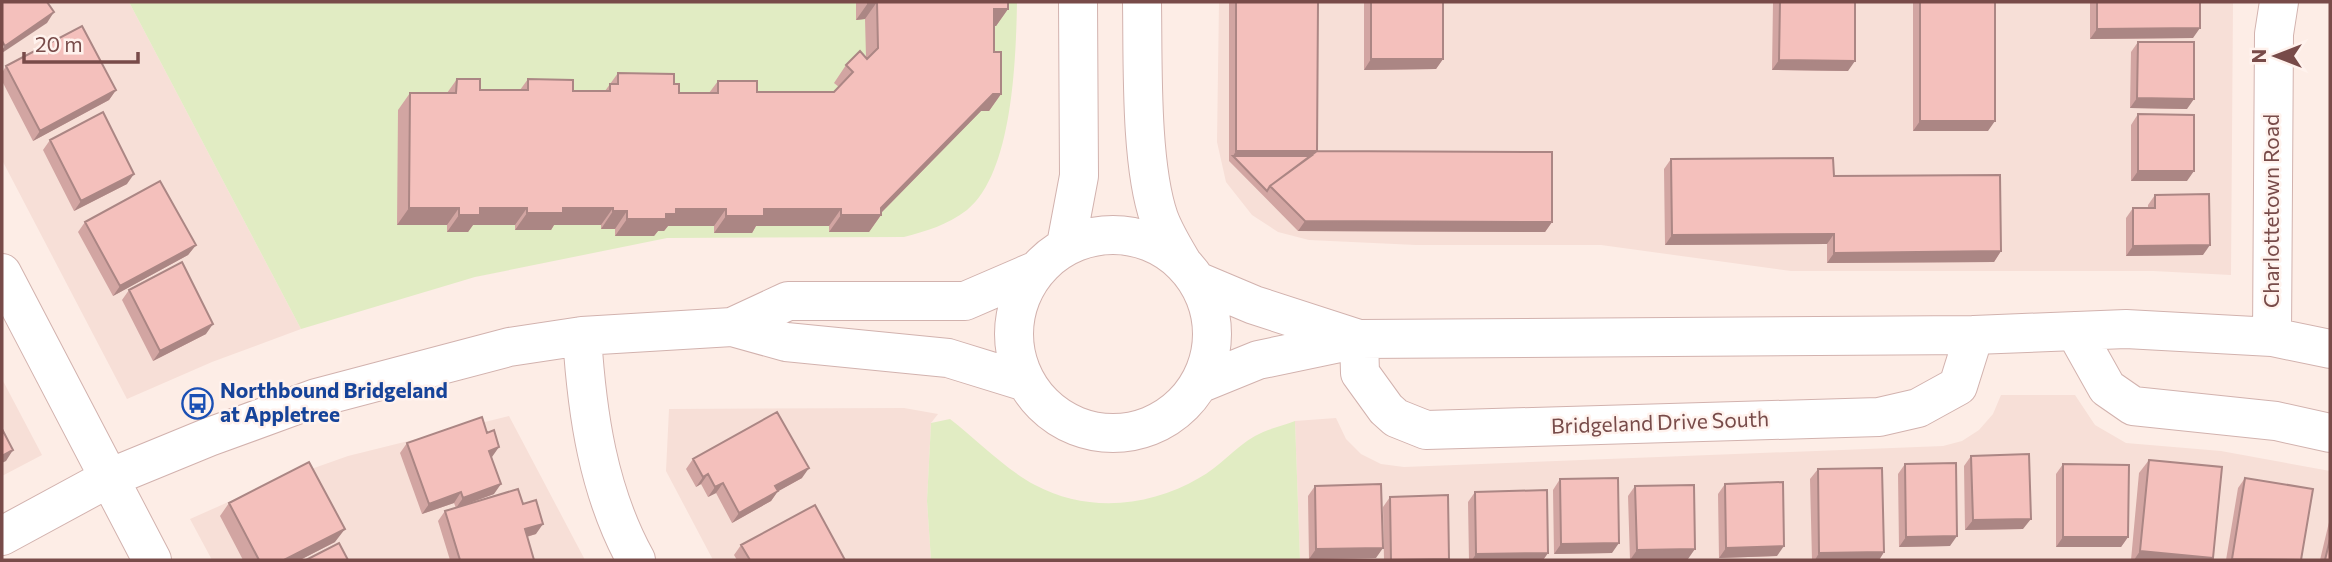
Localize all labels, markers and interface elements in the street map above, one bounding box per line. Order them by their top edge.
scale bar [24,21,138,65]
north arrow [2241,21,2311,91]
text: 20 m [35,31,83,56]
text: N [2247,49,2270,63]
street label: Charlottetown Road [2258,114,2283,308]
place label: Northbound Bridgeland at Appletree [220,377,448,426]
bus stop icon: Northbound Bridgeland at Appletree [180,386,214,420]
street label: Bridgeland Drive South [1550,405,1769,438]

